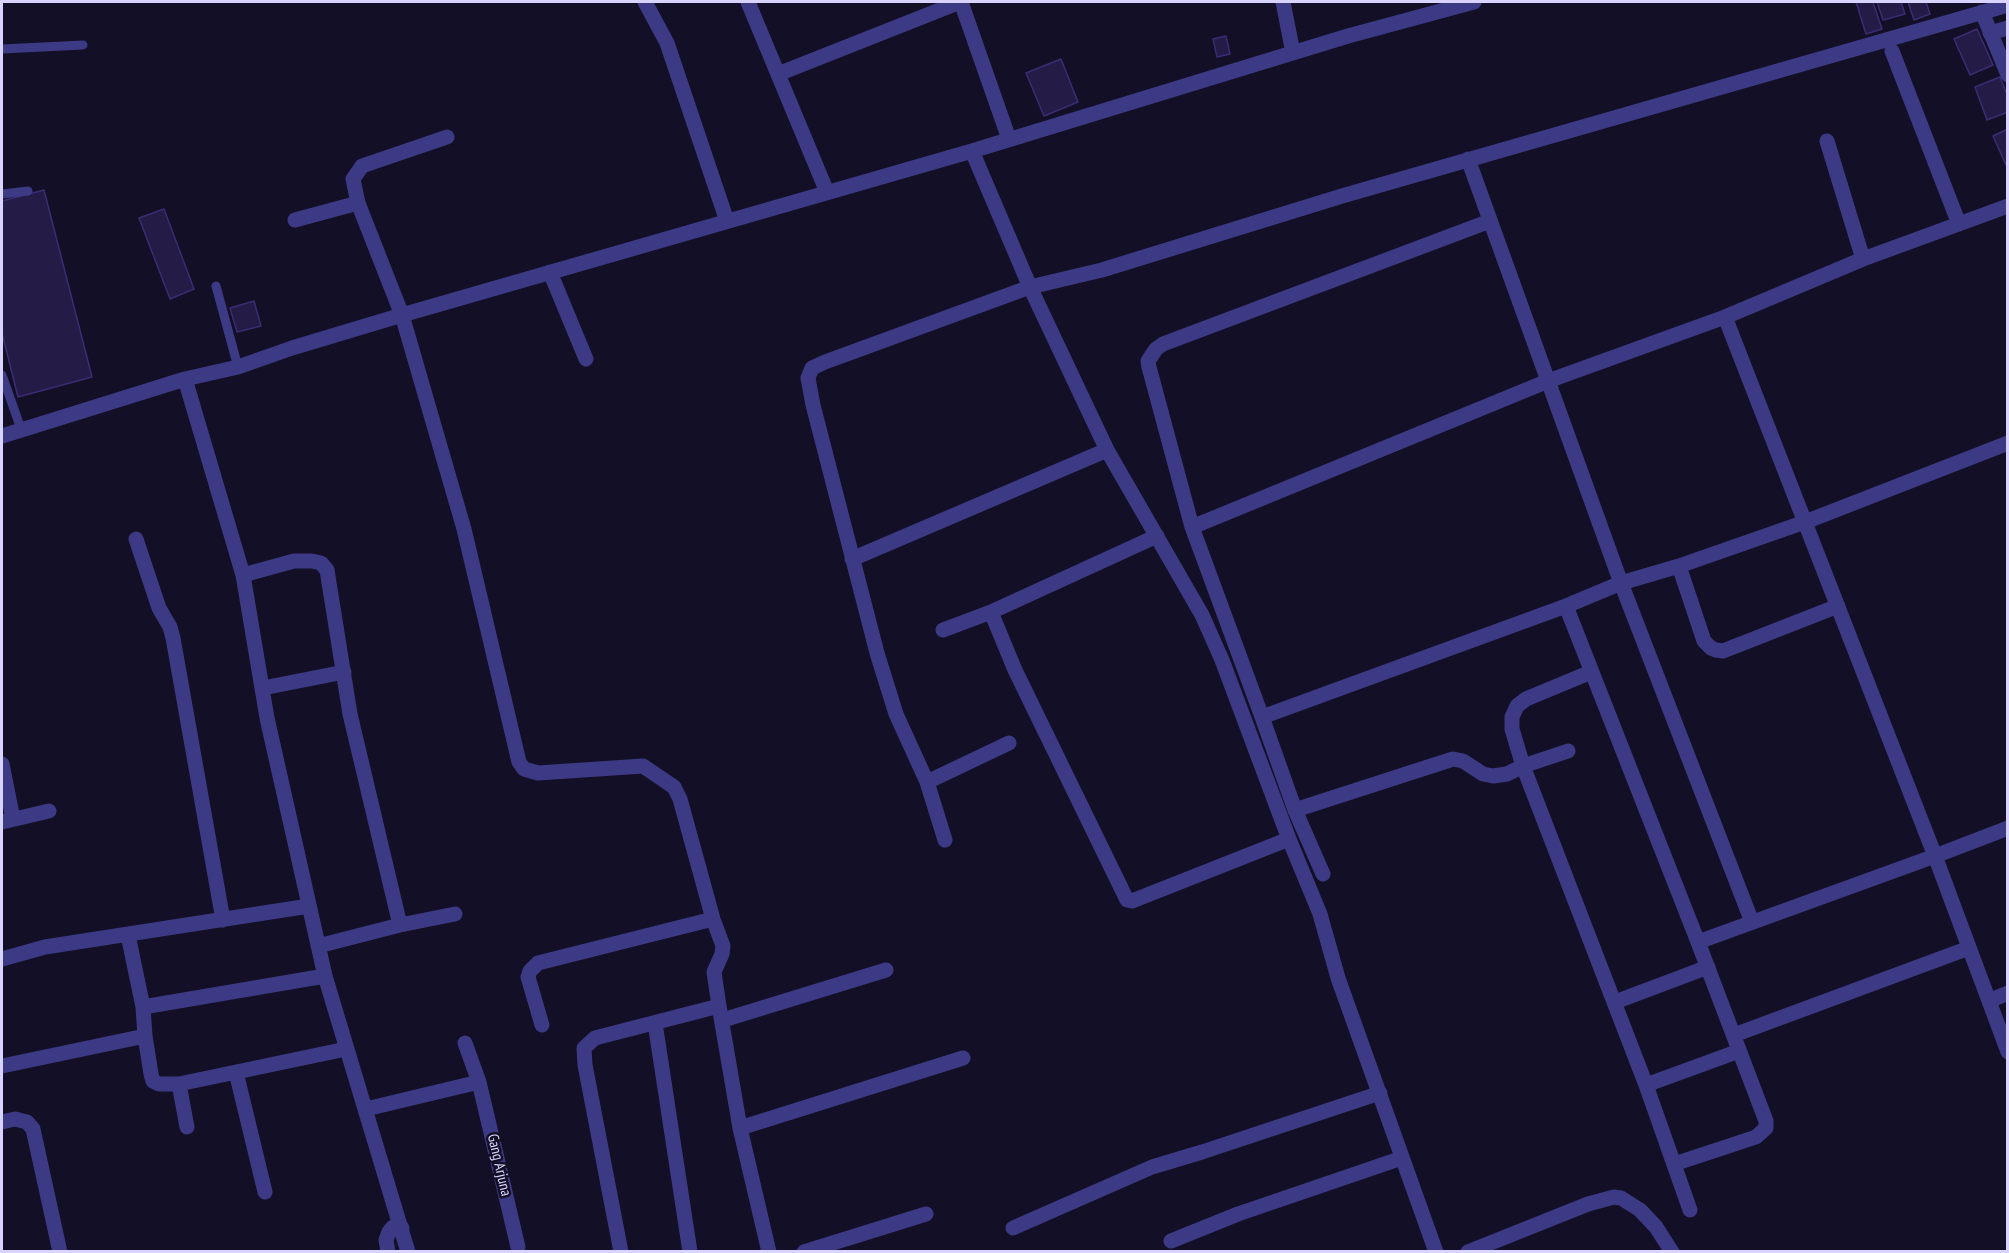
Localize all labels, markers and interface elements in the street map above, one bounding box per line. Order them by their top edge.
street label: Gang Arjuna [483,1132,515,1198]

